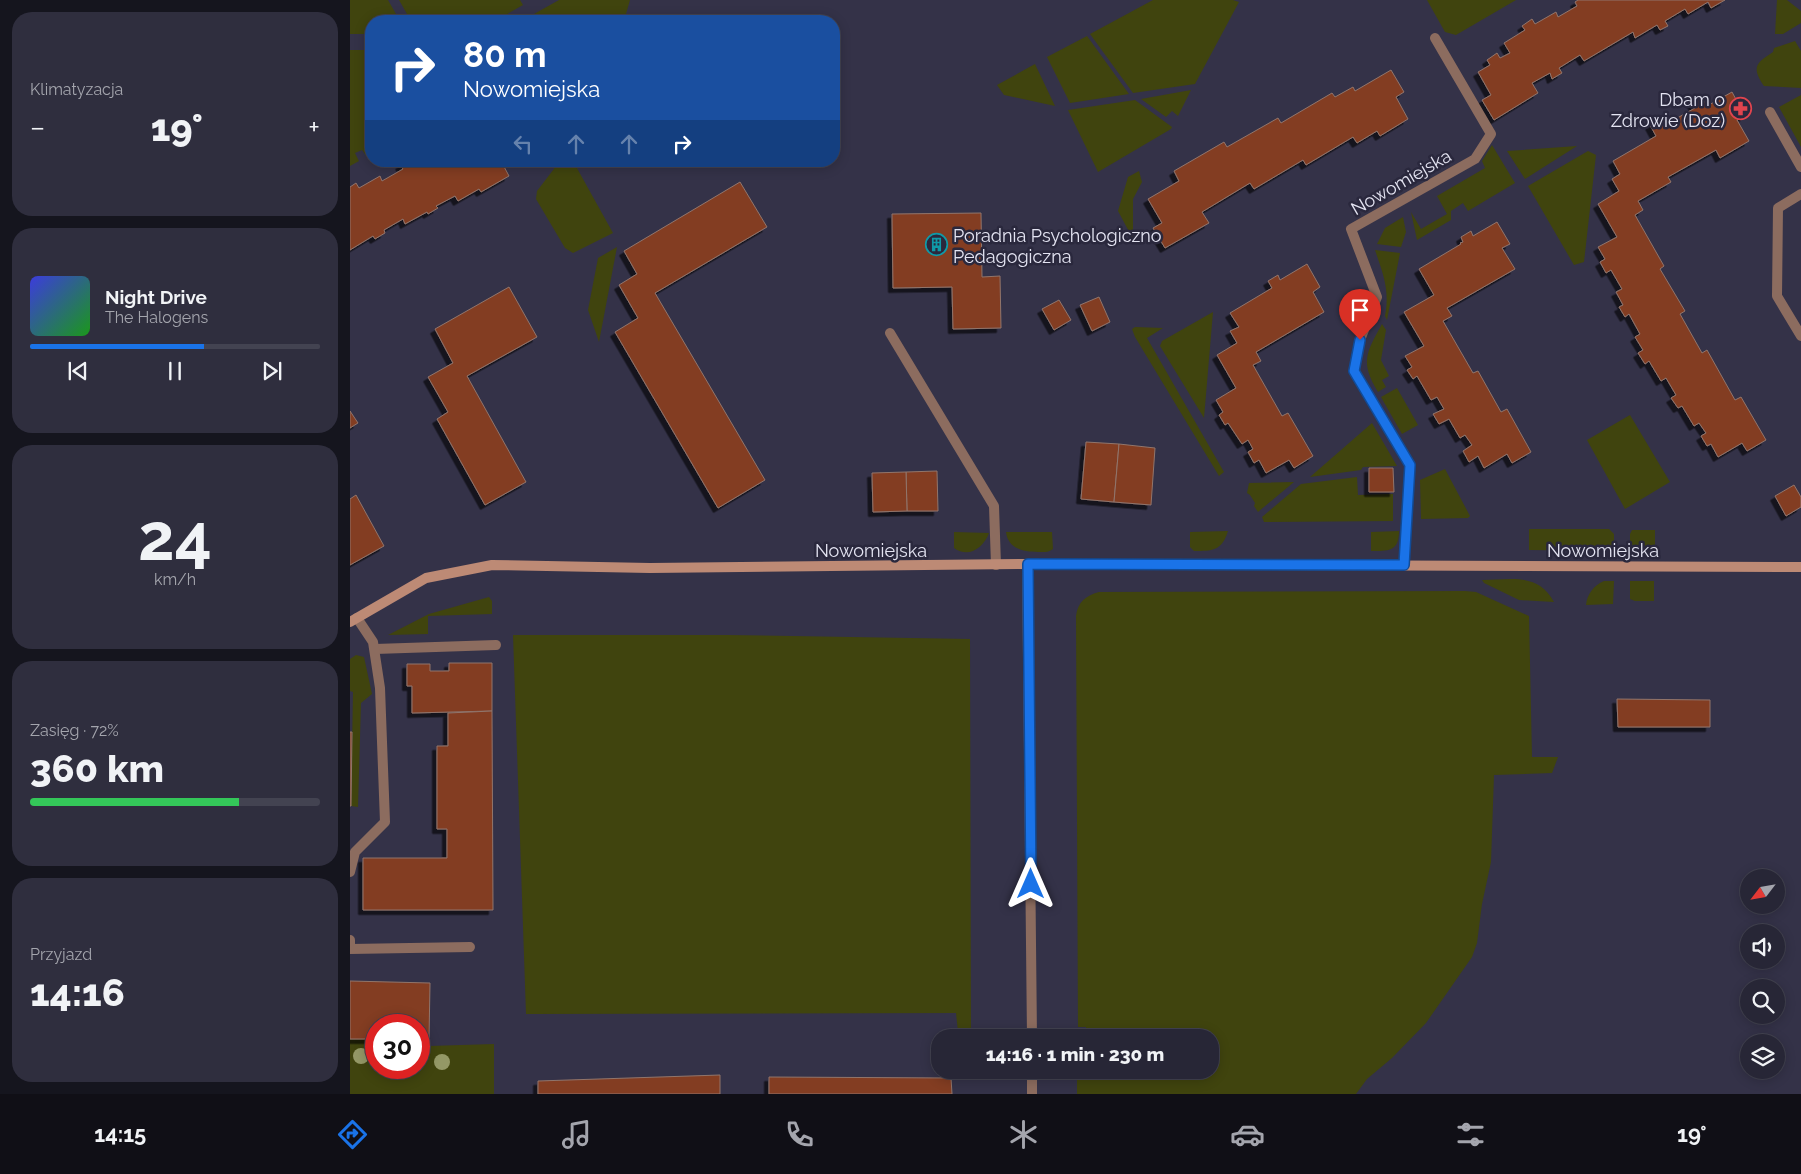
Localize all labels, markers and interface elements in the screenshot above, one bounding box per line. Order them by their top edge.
text: 80 m [463,34,547,75]
icon: right [380,35,445,100]
text: Nowomiejska [463,76,600,102]
text: Klimatyzacja [30,80,123,99]
place label: Dbam o Zdrowie (Doz) [1611,89,1725,131]
pharmacy icon: Dbam o Zdrowie (Doz) [1729,97,1753,121]
text: 19° [151,105,203,150]
text: − [30,111,45,144]
text: + [308,111,320,144]
icon: left [509,130,537,158]
icon: ahead [562,130,590,158]
icon: ahead [615,130,643,158]
icon: right [668,130,696,158]
street label: Nowomiejska [1347,145,1455,219]
place label: Poradnia Psychologiczno Pedagogiczna [953,225,1162,267]
building icon: Poradnia Psychologiczno Pedagogiczna [925,233,949,257]
text: Night Drive [105,286,207,308]
pin [1339,289,1381,340]
icon: arrive [1346,296,1374,324]
text: The Halogens [105,308,208,327]
icon: previous [64,357,92,385]
icon: pause [161,357,189,385]
icon: next [258,357,286,385]
text: 24 [138,499,212,575]
street label: Nowomiejska [815,540,927,561]
street label: Nowomiejska [1547,540,1659,561]
text: km/h [154,570,196,589]
text: Zasięg · 72% [30,721,119,740]
text: 360 km [30,746,164,791]
position arrow [1004,857,1056,909]
north arrow [1740,869,1785,914]
map controls [1740,869,1785,1079]
button: sound [1740,924,1785,969]
text: Przyjazd [30,945,92,964]
text: 14:16 [30,970,125,1015]
button: search [1740,979,1785,1024]
speed limit sign: 30 [365,1014,430,1079]
button: layers [1740,1034,1785,1079]
text: 14:16 · 1 min · 230 m [986,1043,1164,1065]
icon: directions [335,1117,370,1152]
icon: music [559,1117,594,1152]
icon: phone [782,1117,817,1152]
icon: climate [1006,1117,1041,1152]
icon: car [1230,1117,1265,1152]
icon: filters [1453,1117,1488,1152]
text: 14:15 [94,1121,146,1147]
text: 19° [1677,1121,1707,1147]

